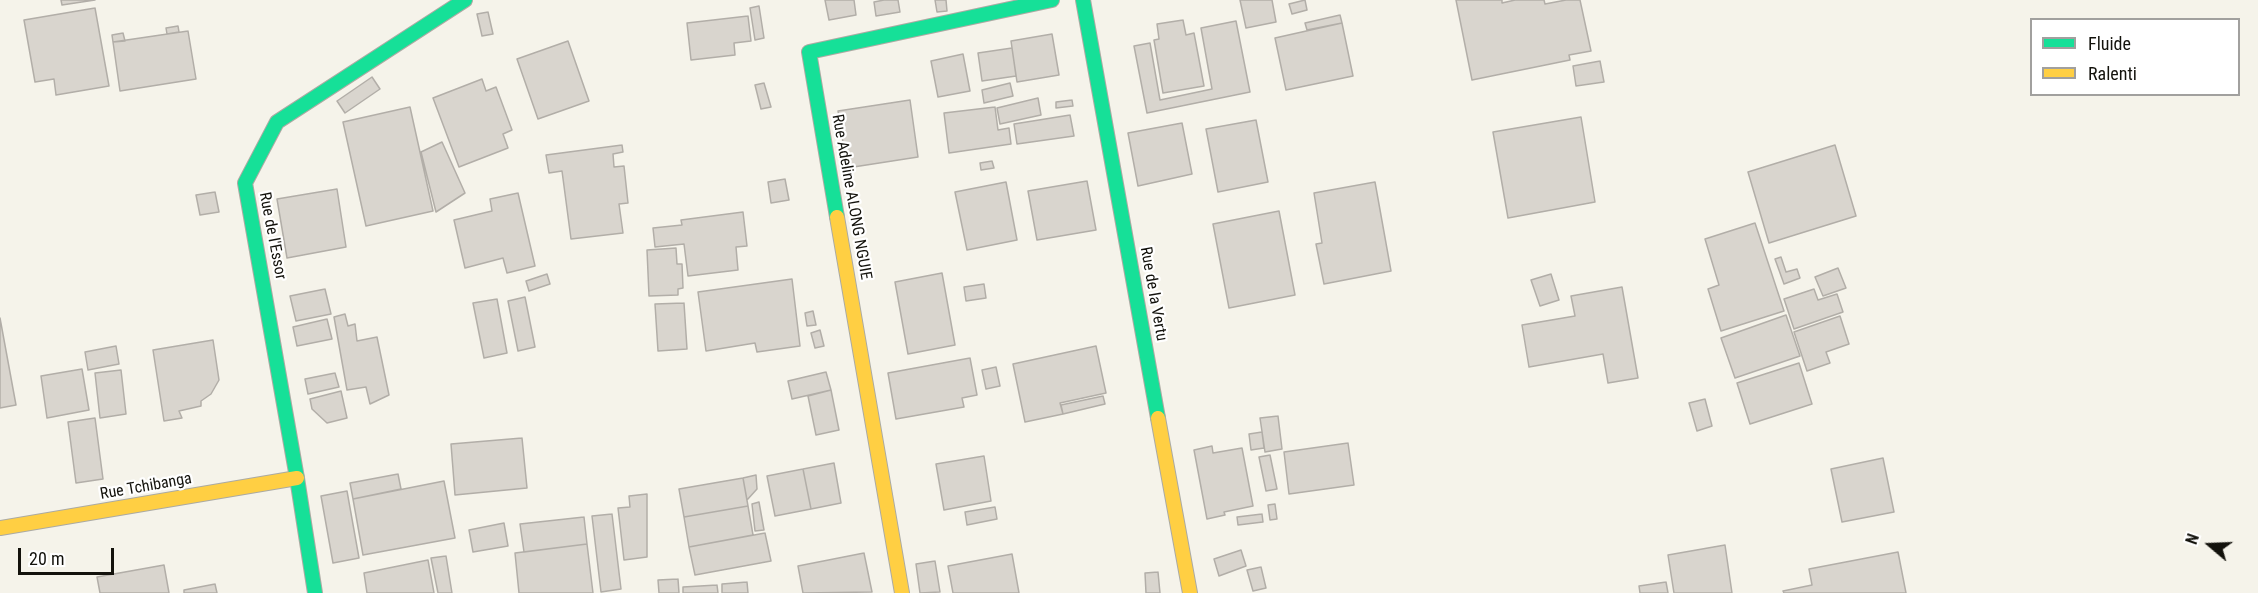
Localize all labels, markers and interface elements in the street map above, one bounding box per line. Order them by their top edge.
legend [2030,18,2240,96]
text: Fluide [2088,33,2131,54]
text: Ralenti [2088,63,2137,84]
street label: Rue Adeline ALONG NGUIE [827,113,875,281]
street label: Rue de l'Essor [254,191,290,281]
street label: Rue de la Vertu [1135,245,1171,343]
street label: Rue Tchibanga [99,470,193,504]
north arrow [2180,515,2240,575]
text: N [2182,531,2203,547]
scale bar [21,536,117,574]
text: 20 m [29,548,64,569]

